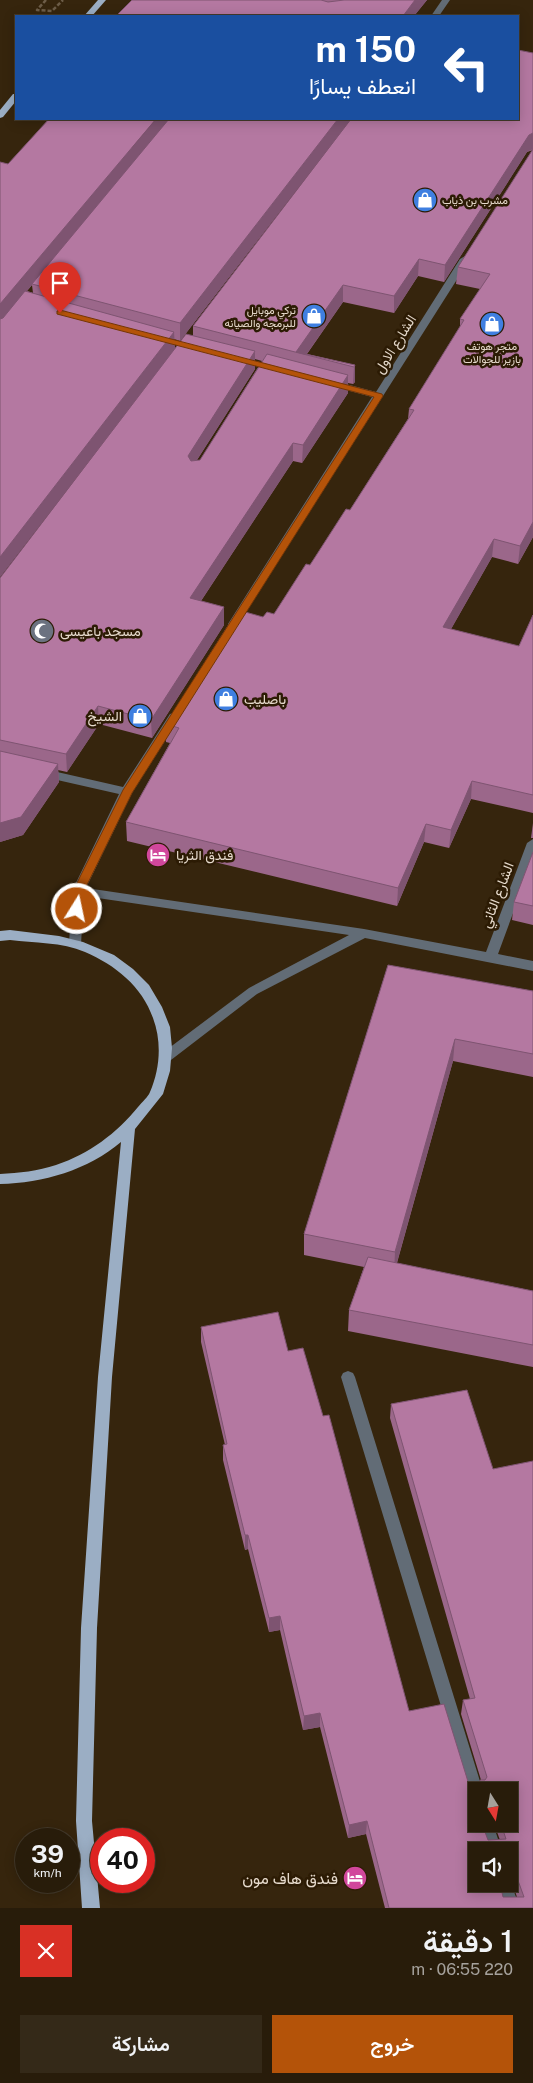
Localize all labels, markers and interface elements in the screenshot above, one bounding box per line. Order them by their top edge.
text: 150 m [316,29,416,70]
icon: left [434,35,499,100]
text: انعطف يسارًا [309,73,416,99]
shop icon: مشرب بن ذياب [412,187,438,213]
place label: مشرب بن ذياب [442,194,508,207]
pin [39,262,81,313]
icon: arrive [46,269,74,297]
shop icon: تركي موبايل للبرمجه والصيانه [301,303,327,329]
place label: تركي موبايل للبرمجه والصيانه [225,304,297,330]
shop icon: متجر هوتف بازير للجوالات [479,311,505,337]
street label: الشارع الاول [371,312,422,378]
place label: متجر هوتف بازير للجوالات [463,340,521,366]
mosque icon: مسجد باعيسى [29,618,55,644]
place label: مسجد باعيسى [60,623,141,640]
shop icon: باصليب [213,686,239,712]
place label: باصليب [244,691,286,708]
shop icon: الشيخ [127,703,153,729]
place label: الشيخ [87,708,122,727]
hotel icon: فندق الثريا [145,842,171,868]
place label: فندق الثريا [176,847,233,864]
street label: الشارع الثاني [477,860,521,932]
position arrow [50,882,102,934]
north arrow [468,1782,518,1832]
map controls [468,1782,518,1892]
speed limit sign: 40 [90,1828,155,1893]
text: 39 [31,1839,64,1869]
button: sound [468,1842,518,1892]
hotel icon: فندق هاف مون [342,1865,368,1891]
text: km/h [33,1866,62,1880]
place label: فندق هاف مون [242,1869,338,1889]
text: 1 دقيقة [423,1923,513,1959]
button: close [20,1925,72,1977]
text: 220 m · 06:55 [411,1960,513,1979]
button: مشاركة [20,2015,262,2073]
button: خروج [272,2015,513,2073]

